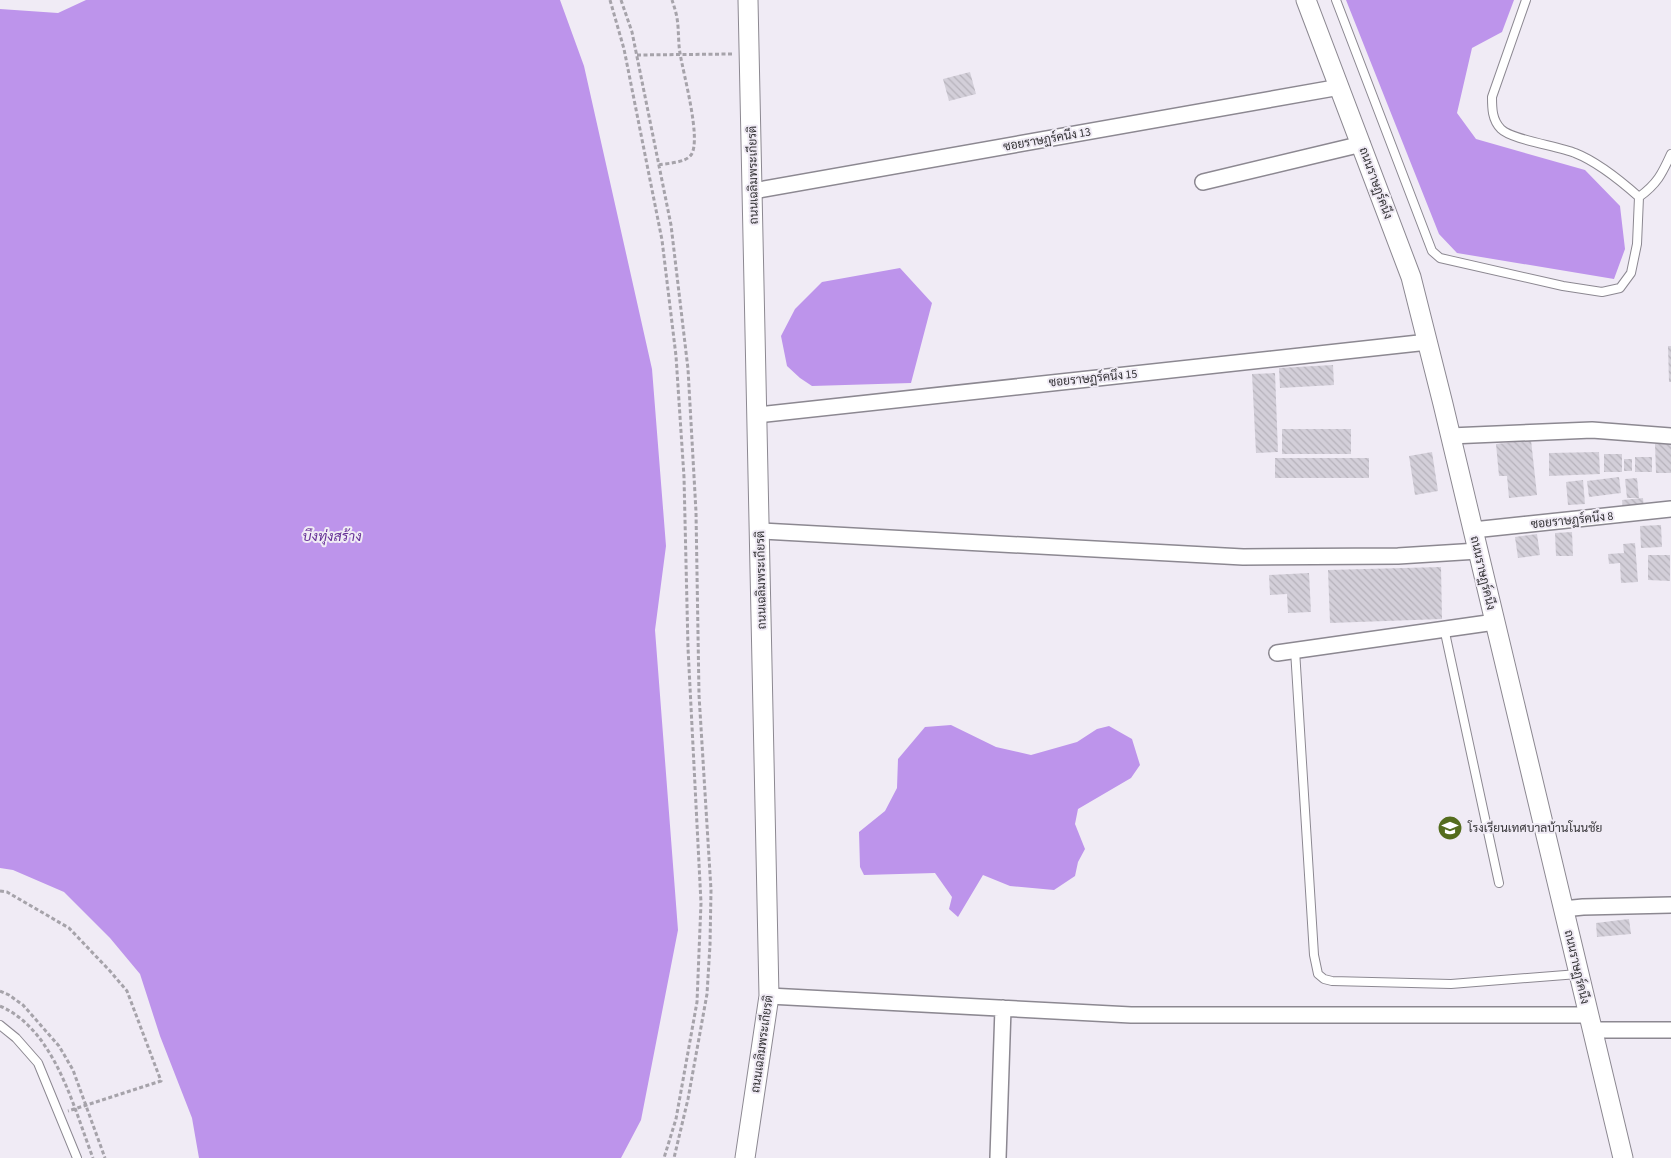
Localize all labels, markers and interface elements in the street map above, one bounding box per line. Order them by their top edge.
street label: ซอยราษฏร์คนึง 13 [1002,123,1092,156]
street label: ถนนเฉลิมพระเกียรติ [744,126,763,224]
street label: ถนนราษฏร์คนึง [1355,145,1396,222]
street label: ซอยราษฏร์คนึง 15 [1048,365,1138,392]
street label: ซอยราษฏร์คนึง 8 [1530,508,1614,533]
water label: บึงทุ่งสร้าง [303,527,361,547]
street label: ถนนเฉลิมพระเกียรติ [752,531,771,629]
street label: ถนนราษฏร์คนึง [1466,534,1499,612]
school or university icon: โรงเรียนเทศบาลบ้านโนนชัย [1437,815,1463,841]
place label: โรงเรียนเทศบาลบ้านโนนชัย [1467,820,1602,837]
street label: ถนนราษฏร์คนึง [1560,928,1593,1006]
street label: ถนนเฉลิมพระเกียรติ [747,994,778,1094]

